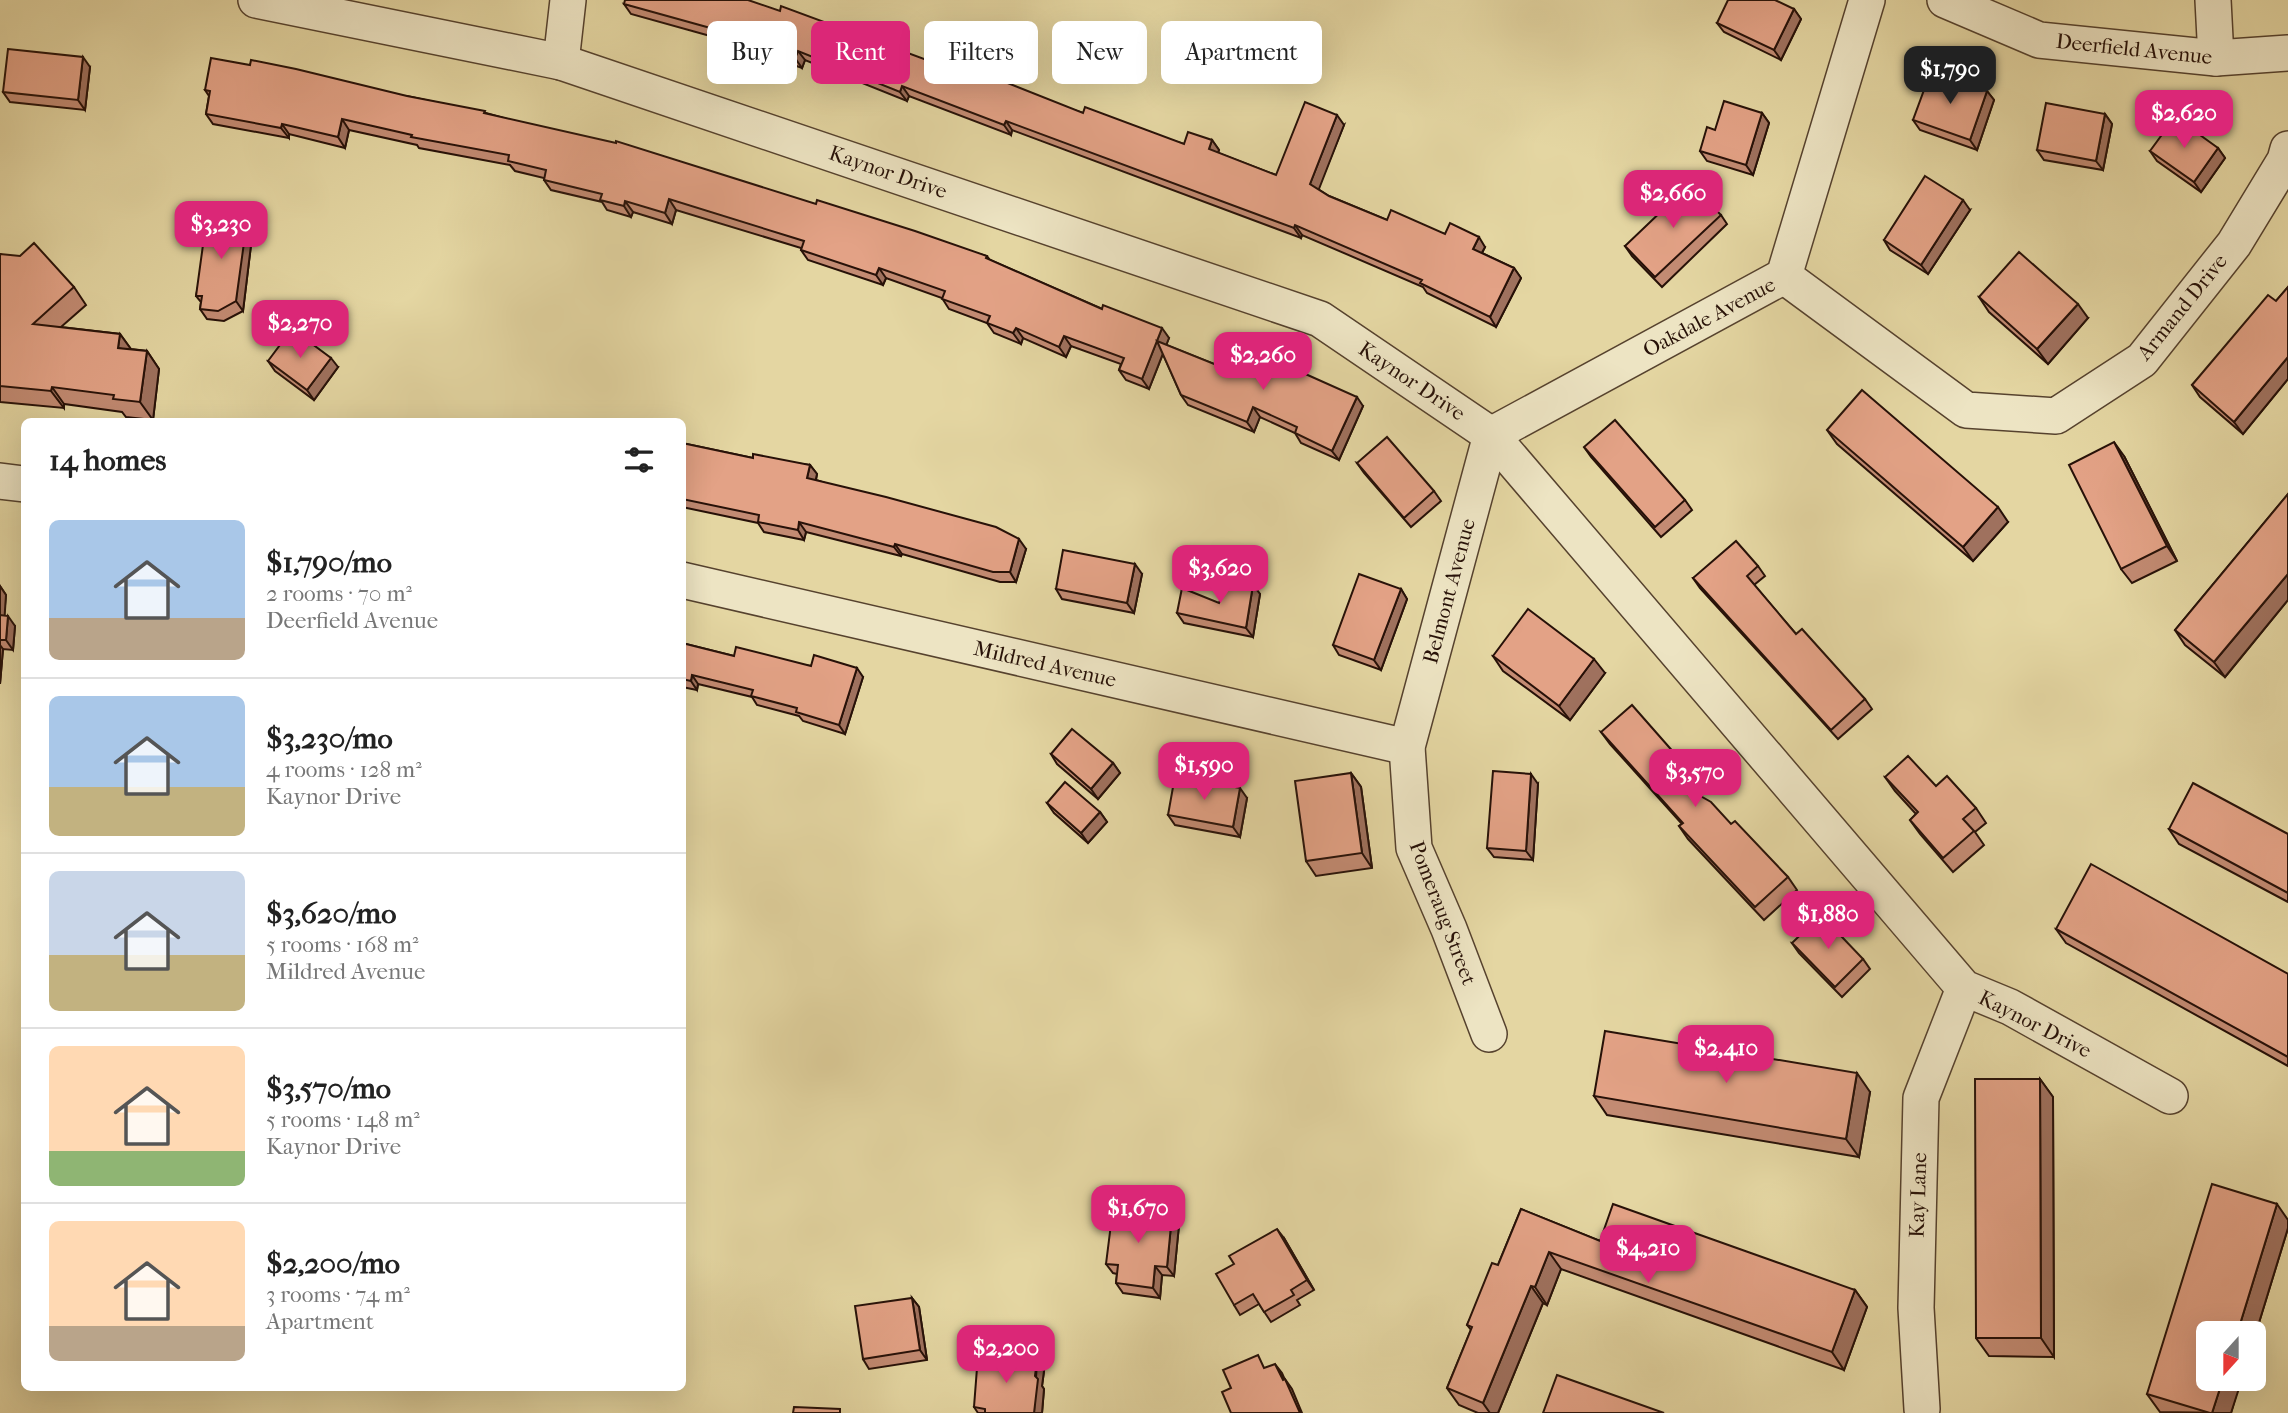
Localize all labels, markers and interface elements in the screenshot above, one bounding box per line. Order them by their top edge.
chip: Buy [707,21,797,84]
chip: Rent [811,21,910,84]
chip: Filters [924,21,1038,84]
chip: New [1052,21,1147,84]
chip: Apartment [1161,21,1322,84]
street label: Deerfield Avenue [2055,29,2213,69]
pin: $1,790 [1893,46,2007,106]
text: $1,790 [1920,55,1980,82]
pin: $2,620 [2127,90,2241,150]
text: $2,620 [2151,99,2217,126]
street label: Kaynor Drive [826,141,950,203]
pin: $2,660 [1616,170,1730,230]
text: $2,660 [1640,179,1706,206]
pin: $3,230 [164,202,278,261]
text: $3,230 [191,210,251,237]
street label: Armand Drive [2131,249,2232,365]
street label: Oakdale Avenue [1639,272,1779,362]
pin: $2,270 [243,300,357,360]
text: $2,270 [268,309,332,336]
pin: $2,260 [1206,332,1320,392]
street label: Kaynor Drive [1354,337,1470,425]
text: $2,260 [1230,341,1296,368]
icon: filters [620,441,658,479]
text: 14 homes [49,443,166,478]
street label: Belmont Avenue [1418,516,1480,666]
text: $1,790/mo [266,545,392,580]
pin: $3,620 [1163,546,1277,605]
icon: home [105,548,189,632]
text: $3,620 [1188,554,1252,581]
text: 2 rooms · 70 m² [266,580,412,607]
text: Deerfield Avenue [266,607,438,634]
street label: Mildred Avenue [971,636,1119,692]
text: $3,230/mo [266,721,393,756]
icon: home [105,724,189,808]
pin: $1,590 [1147,742,1261,802]
pin: $3,570 [1638,750,1752,809]
text: $1,590 [1174,751,1234,778]
text: 4 rooms · 128 m² [266,756,422,783]
text: $3,570 [1665,758,1725,785]
text: Kaynor Drive [266,783,401,810]
street label: Pomeraug Street [1405,838,1482,989]
pin: $1,880 [1771,892,1885,951]
text: $3,620/mo [266,896,396,931]
icon: home [105,899,189,983]
text: $1,880 [1797,900,1859,927]
text: 5 rooms · 168 m² [266,931,419,958]
text: Mildred Avenue [266,958,425,985]
street label: Kaynor Drive [1975,985,2095,1063]
pin: $2,410 [1669,1026,1783,1085]
text: $2,410 [1694,1034,1758,1061]
text: $3,570/mo [266,1071,391,1106]
icon: home [105,1074,189,1158]
text: 5 rooms · 148 m² [266,1106,420,1133]
text: Kaynor Drive [266,1133,401,1160]
street label: Kay Lane [1905,1152,1931,1238]
pin: $1,670 [1081,1186,1195,1245]
text: $1,670 [1107,1194,1169,1221]
pin: $4,210 [1591,1226,1705,1285]
text: $4,210 [1616,1234,1680,1261]
text: $2,200/mo [266,1246,400,1281]
icon: home [105,1249,189,1333]
text: 3 rooms · 74 m² [266,1281,410,1308]
text: Apartment [266,1308,374,1335]
north arrow [2196,1321,2266,1391]
map controls [2196,1321,2266,1391]
pin: $2,200 [949,1326,1063,1385]
text: $2,200 [973,1334,1039,1361]

